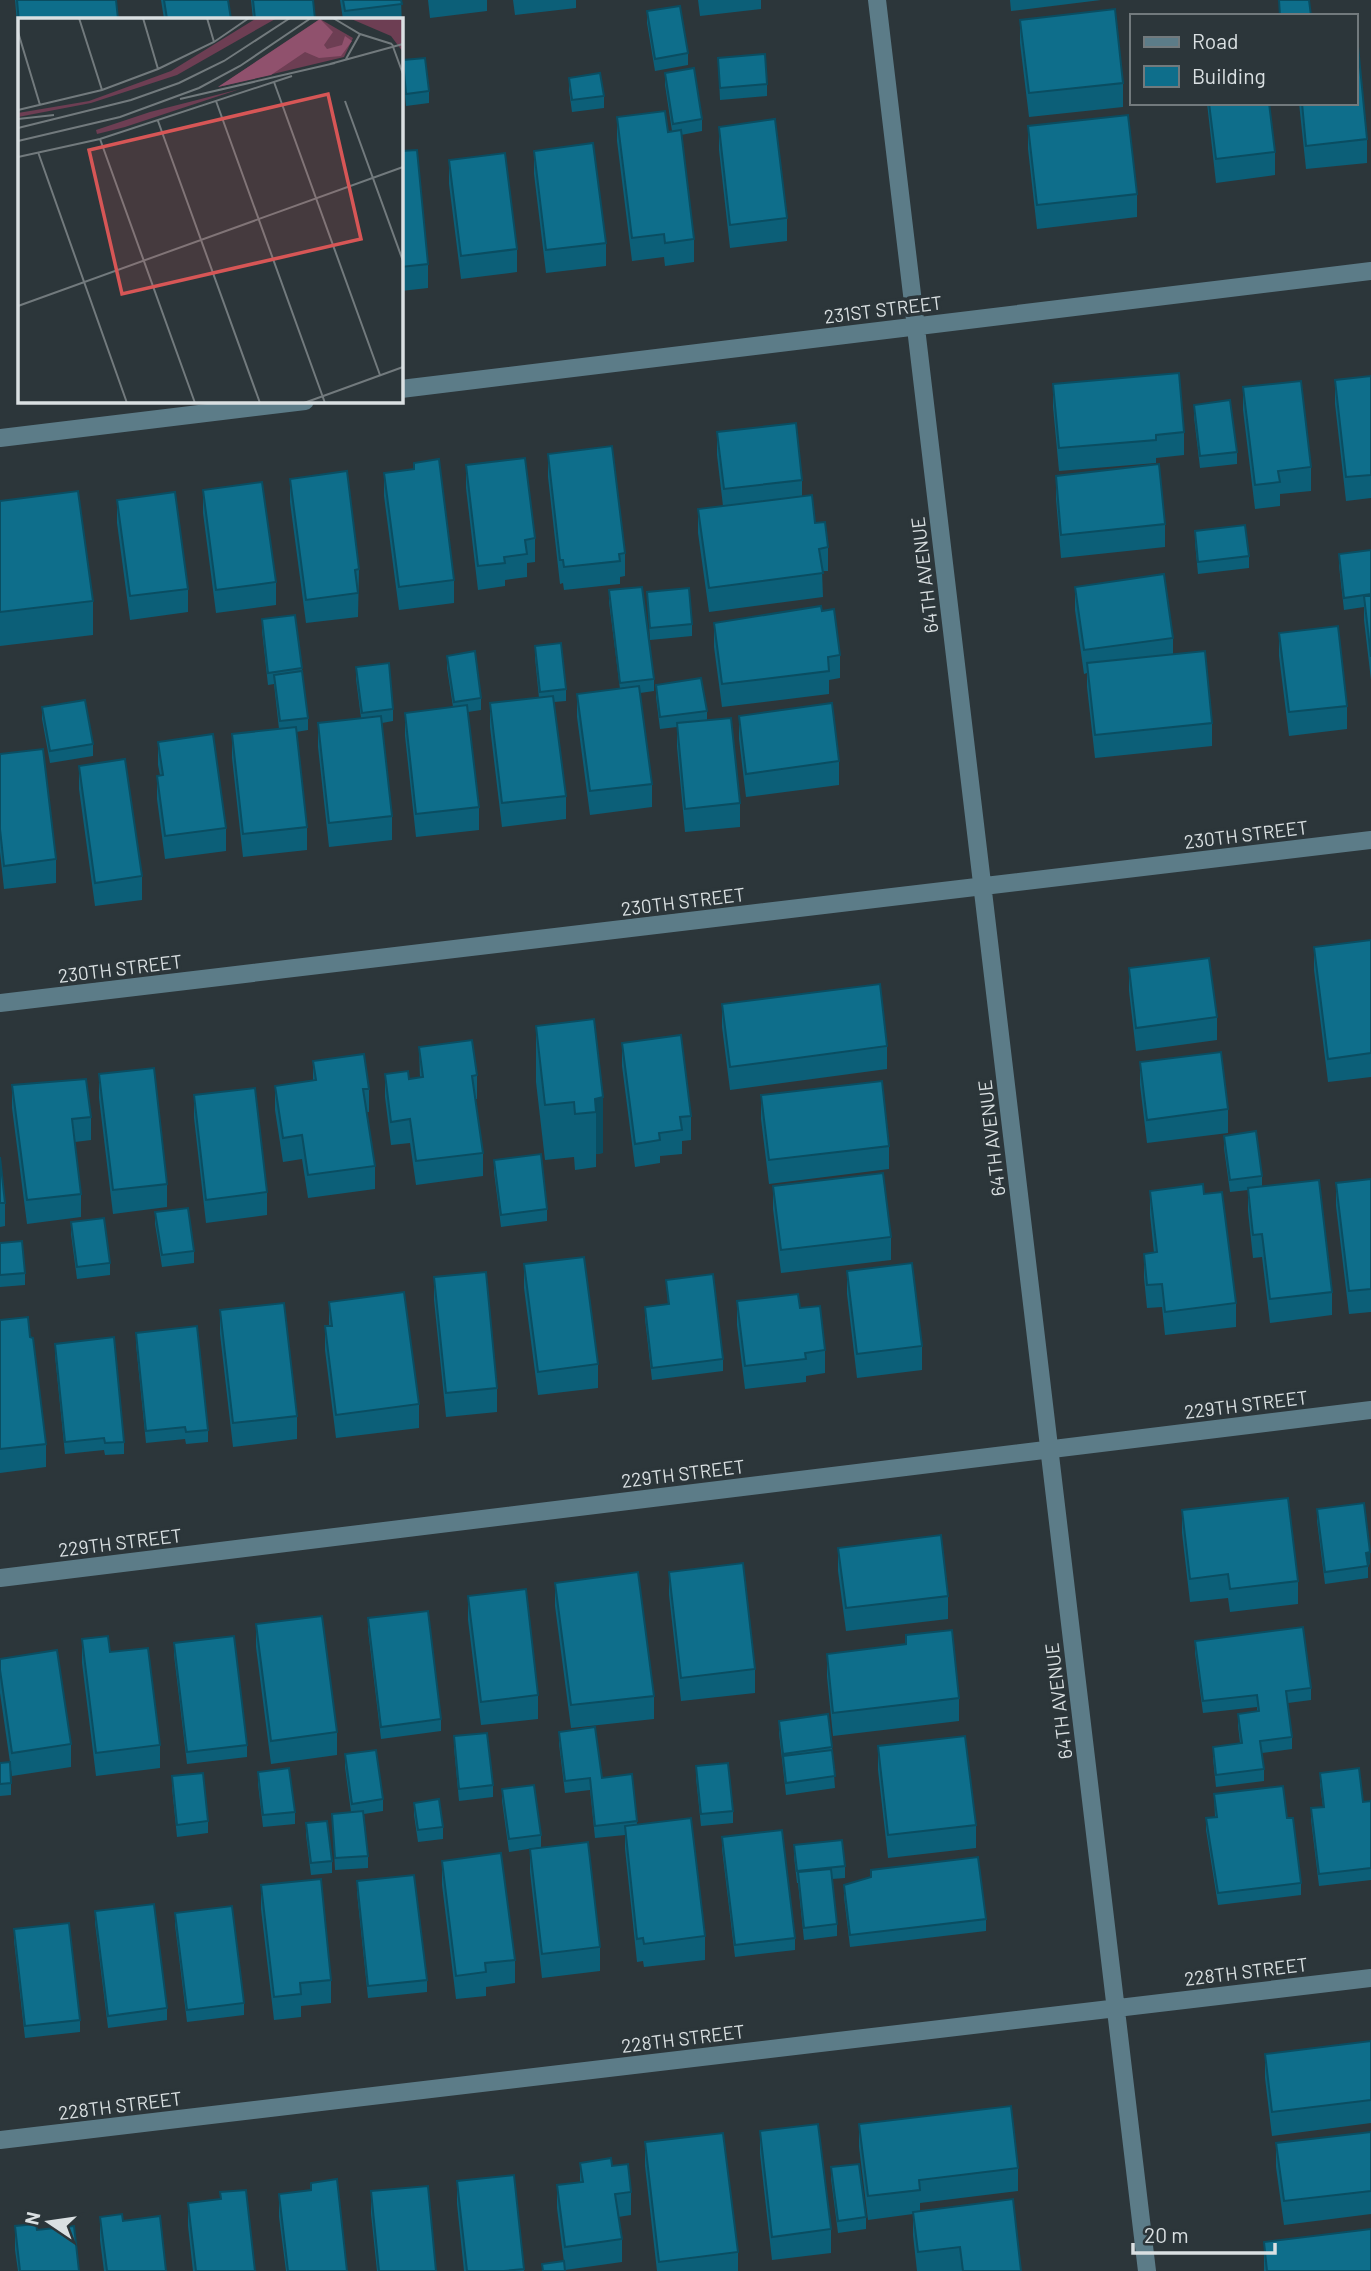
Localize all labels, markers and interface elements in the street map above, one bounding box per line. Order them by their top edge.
legend [1130,14,1357,105]
inset map [18,18,402,402]
text: Road [1192,28,1238,53]
text: Building [1192,63,1266,88]
street label: 231ST STREET [823,290,943,328]
street label: 64TH AVENUE [905,516,943,634]
street label: 230TH STREET [1183,815,1309,853]
street label: 230TH STREET [620,882,746,920]
street label: 230TH STREET [57,949,183,987]
street label: 64TH AVENUE [972,1079,1010,1197]
street label: 229TH STREET [1183,1385,1309,1423]
street label: 229TH STREET [620,1454,746,1492]
street label: 229TH STREET [57,1523,183,1561]
street label: 64TH AVENUE [1039,1642,1077,1760]
street label: 228TH STREET [1183,1952,1309,1990]
street label: 228TH STREET [620,2019,746,2057]
street label: 228TH STREET [57,2086,183,2124]
north arrow [14,2187,84,2257]
text: N [19,2209,45,2227]
scale bar [1133,2212,1275,2256]
text: 20 m [1144,2222,1189,2247]

